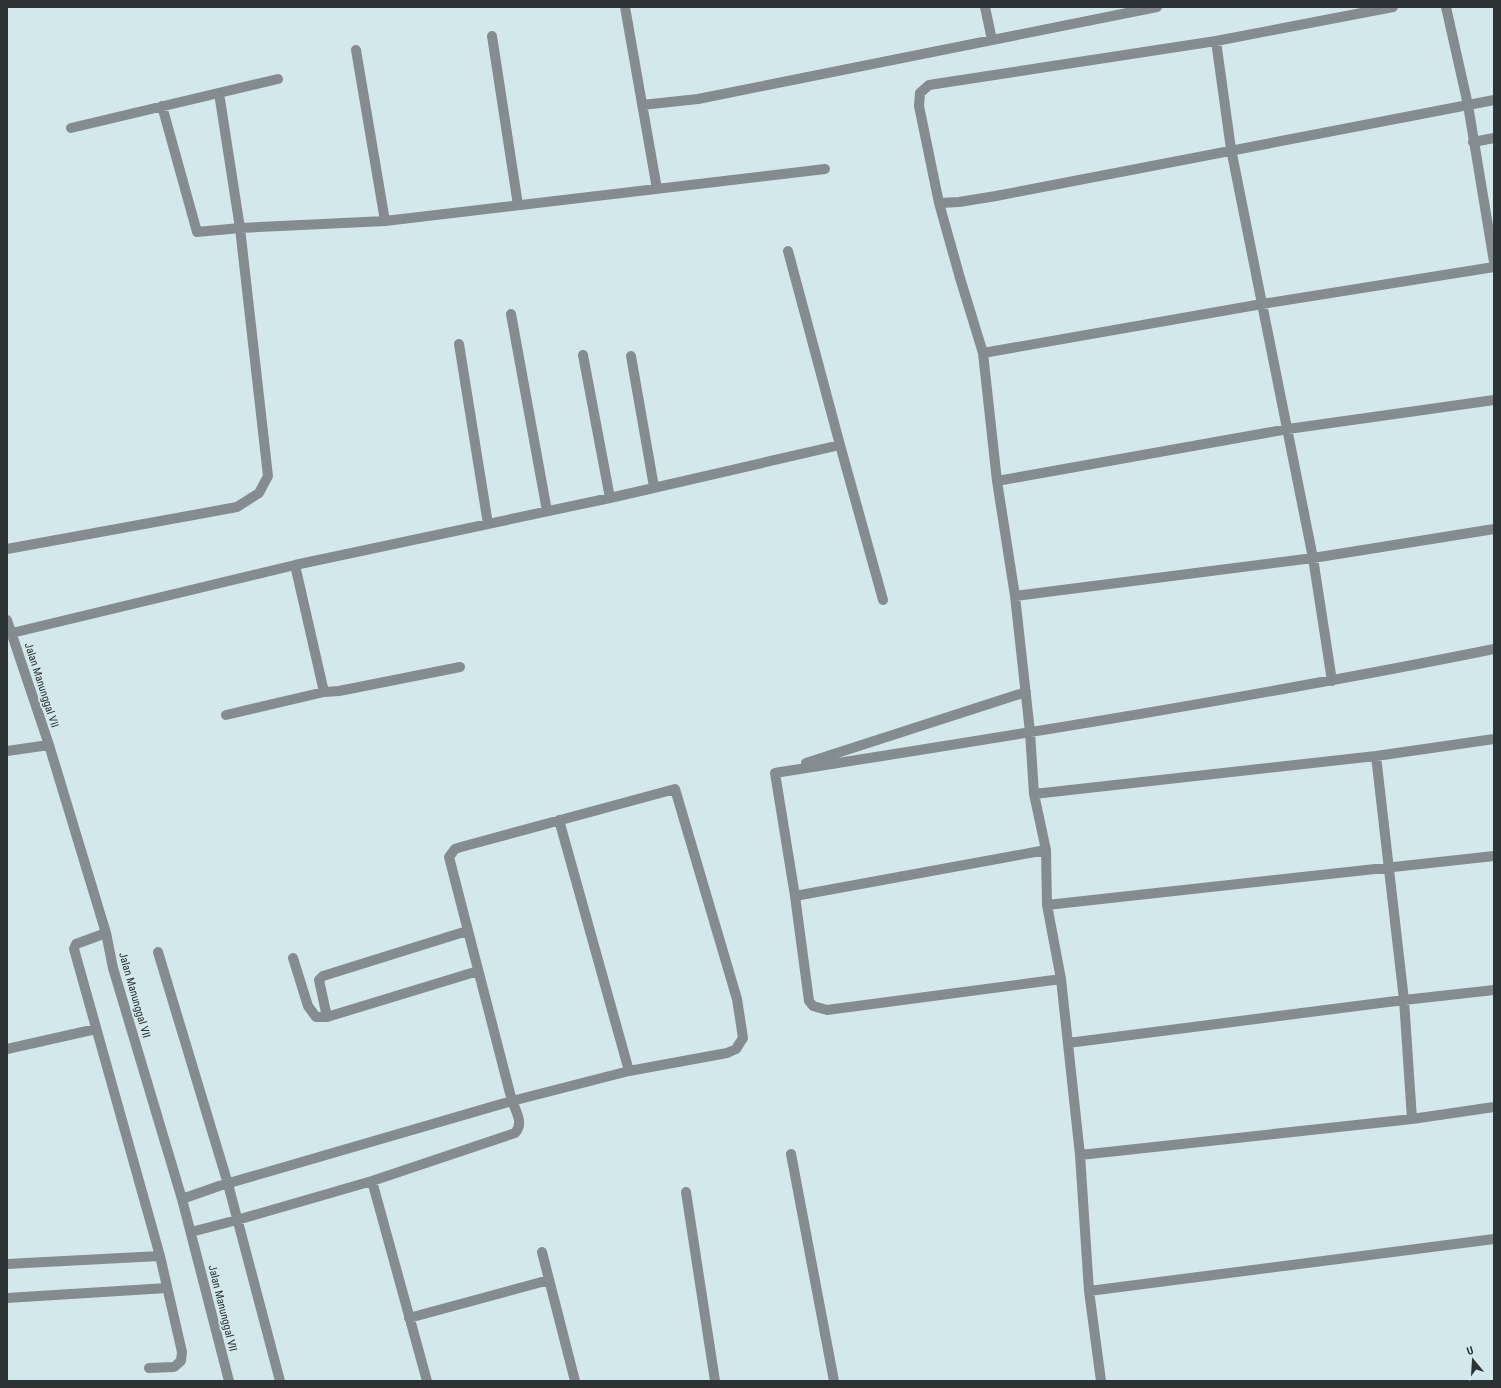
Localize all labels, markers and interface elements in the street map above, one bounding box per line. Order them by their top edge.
street label: Jalan Manunggal VII [22,641,61,729]
street label: Jalan Manunggal VII [116,951,153,1040]
street label: Jalan Manunggal VII [205,1264,240,1353]
north arrow [1453,1340,1493,1380]
text: U [1465,1344,1475,1358]

